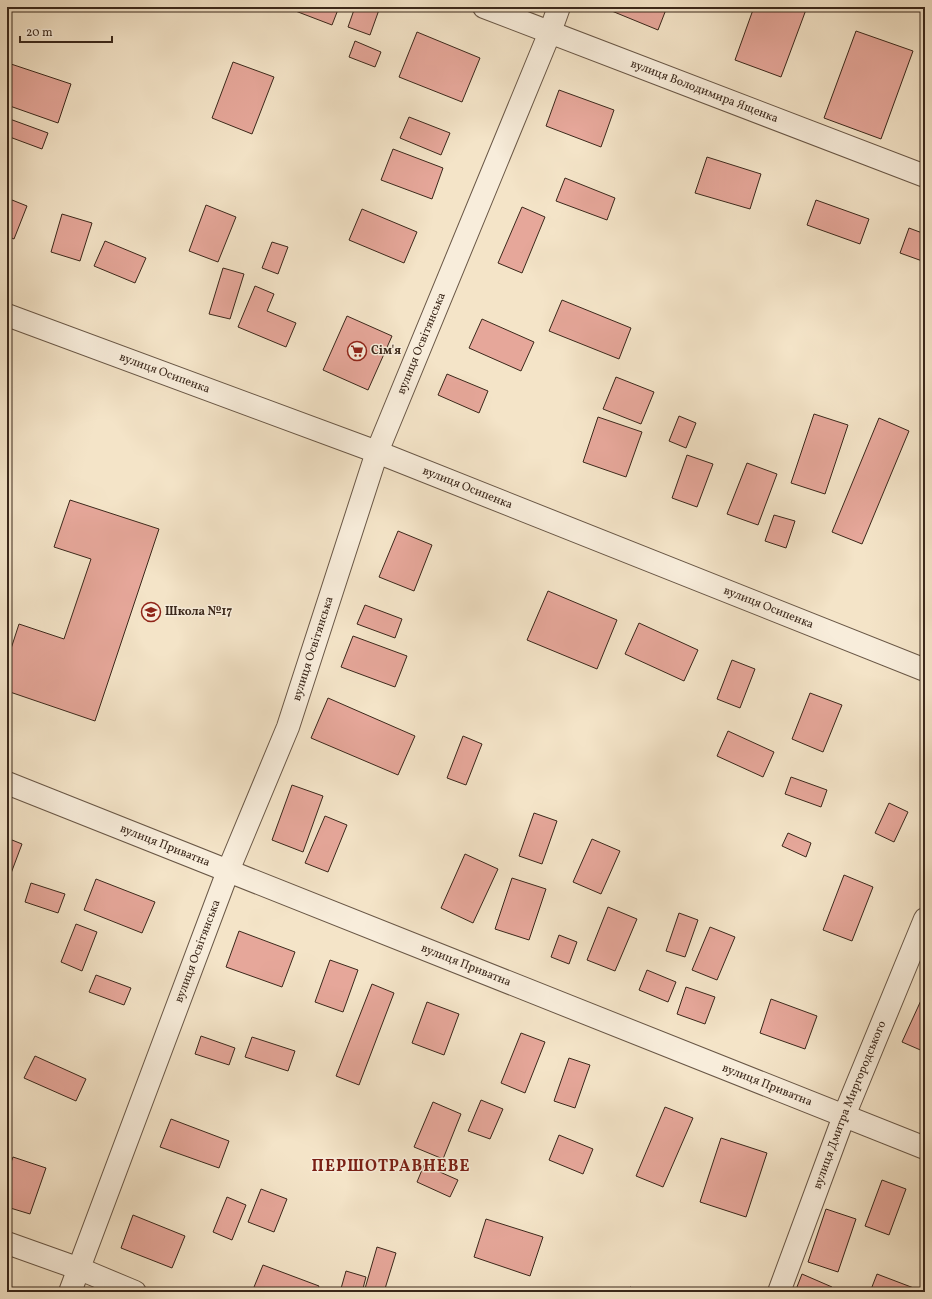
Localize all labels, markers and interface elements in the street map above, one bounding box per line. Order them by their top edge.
scale bar [20,18,112,44]
text: 20 m [26,25,53,41]
street label: вулиця Володимира Ященка [628,56,781,127]
street label: вулиця Освітянська [394,290,450,397]
supermarket icon: Сім'я [346,340,368,362]
place label: Сім'я [371,343,401,359]
street label: вулиця Осипенка [117,349,212,397]
street label: вулиця Осипенка [420,463,515,513]
street label: вулиця Осипенка [721,583,816,633]
street label: вулиця Освітянська [289,594,338,703]
school or university icon: Школа №17 [140,601,162,623]
place label: Школа №17 [165,604,232,620]
street label: вулиця Приватна [118,821,212,871]
street label: вулиця Освітянська [171,897,225,1005]
street label: вулиця Приватна [419,940,513,991]
street label: вулиця Дмитра Миргородського [810,1018,890,1191]
street label: вулиця Приватна [720,1060,815,1110]
district label: ПЕРШОТРАВНЕВЕ [312,1156,470,1178]

